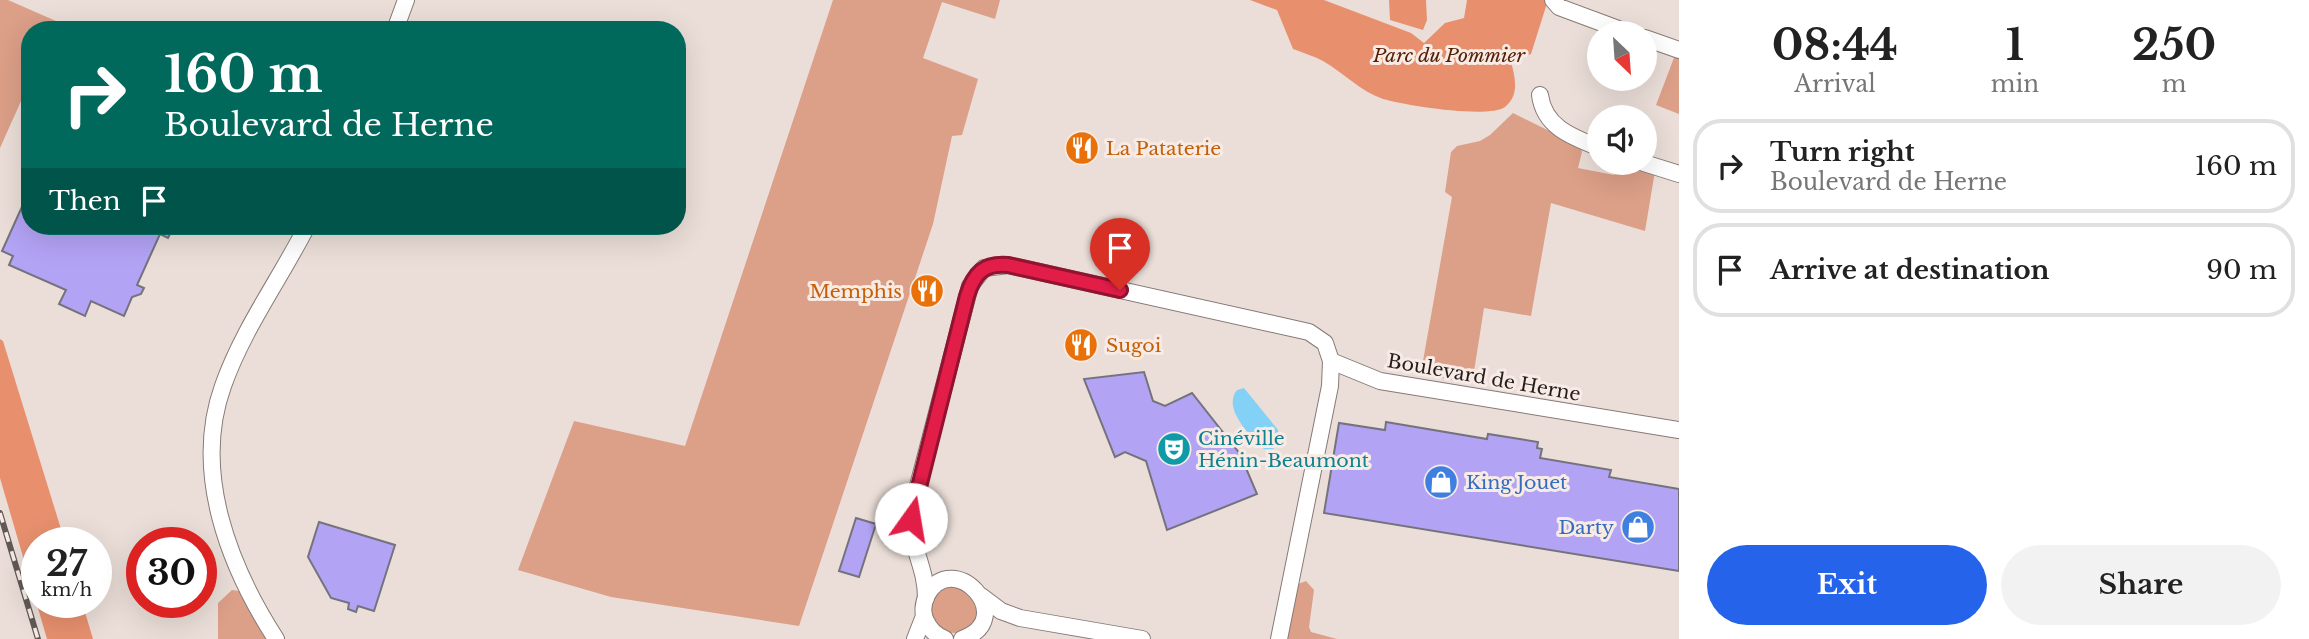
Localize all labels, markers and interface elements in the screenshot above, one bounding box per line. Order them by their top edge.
text: 08:44 [1772,19,1898,71]
text: 1 [2006,19,2024,71]
text: 250 [2132,19,2216,71]
north arrow [1587,21,1657,91]
map controls [1587,21,1657,175]
text: 160 m [164,44,323,105]
park label: Parc du Pommier [1372,44,1526,67]
icon: right [49,49,140,140]
text: Arrival [1794,70,1876,98]
text: min [1991,70,2039,98]
text: m [2162,70,2186,98]
text: Boulevard de Herne [164,105,494,145]
button: sound [1587,105,1657,175]
restaurant icon: La Pataterie [1063,129,1101,167]
text: Turn right [1770,136,1915,168]
place label: La Pataterie [1106,137,1221,160]
icon: right [1711,147,1749,185]
text: 160 m [2195,150,2277,182]
text: Boulevard de Herne [1770,168,2007,196]
icon: arrive [135,182,173,220]
text: Then [49,185,121,217]
pin [1090,218,1150,290]
icon: arrive [1101,229,1139,267]
icon: arrive [1711,251,1749,289]
text: Arrive at destination [1770,254,2050,286]
text: 90 m [2206,254,2277,286]
restaurant icon: Memphis [908,272,946,310]
place label: Memphis [809,280,902,303]
restaurant icon: Sugoi [1062,326,1100,364]
place label: Sugoi [1106,334,1162,357]
street label: Boulevard de Herne [1385,349,1582,406]
place label: Cinéville Hénin-Beaumont [1198,427,1370,472]
theatre icon: Cinéville Hénin-Beaumont [1155,430,1193,468]
shop icon: King Jouet [1422,463,1460,501]
place label: King Jouet [1466,471,1568,494]
position arrow [874,482,948,556]
shop icon: Darty [1619,508,1657,546]
place label: Darty [1558,516,1614,539]
speed limit sign: 30 [126,527,217,618]
text: 27 [46,542,87,585]
button: Exit [1707,545,1987,625]
button: Share [2001,545,2281,625]
text: km/h [41,579,92,601]

